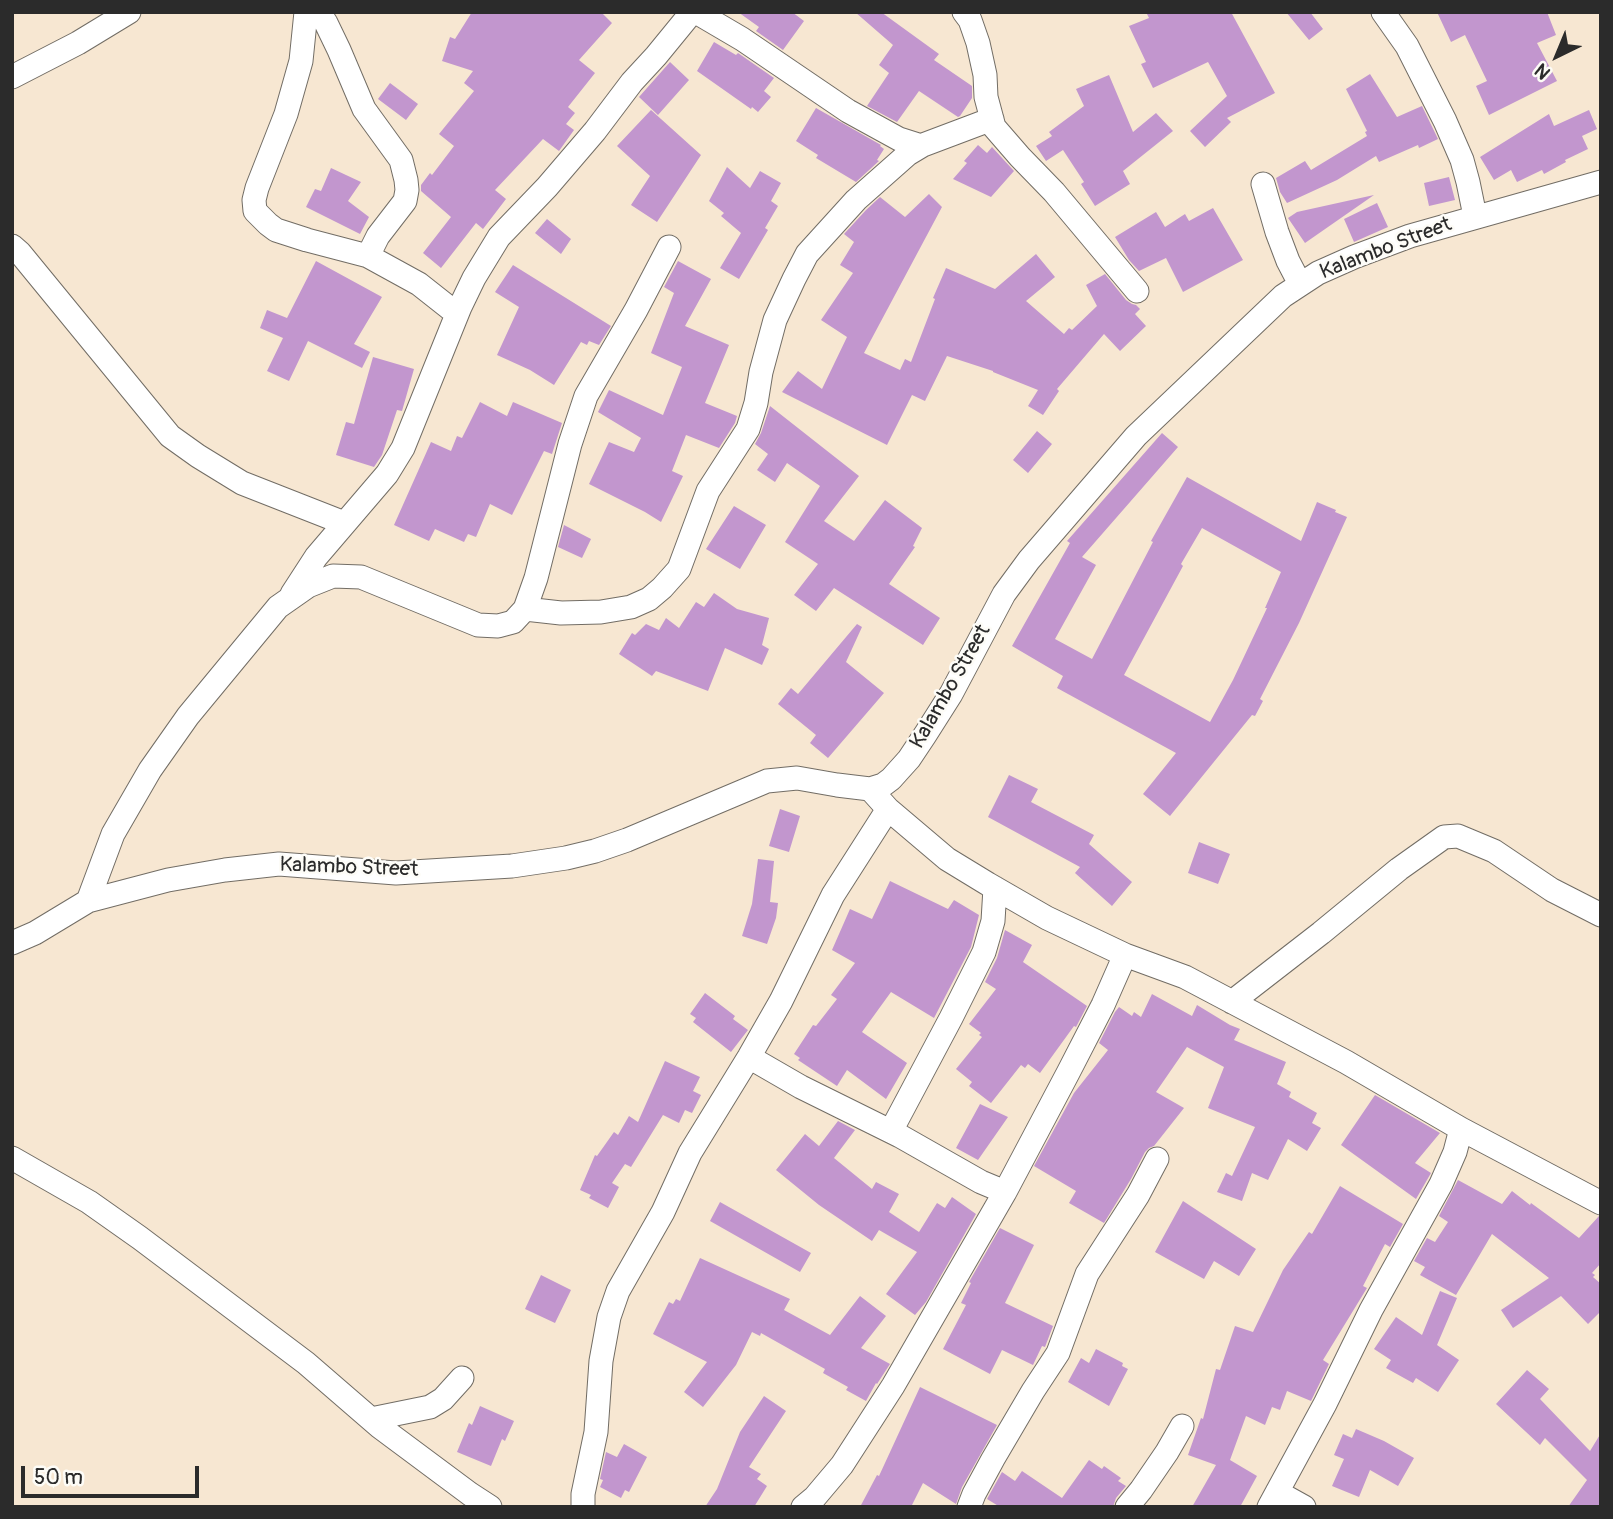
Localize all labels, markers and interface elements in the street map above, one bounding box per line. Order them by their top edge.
north arrow [1522,21,1592,91]
text: N [1530,58,1556,85]
street label: Kalambo Street [1317,212,1455,286]
street label: Kalambo Street [905,621,997,753]
street label: Kalambo Street [279,853,419,883]
scale bar [24,1452,203,1496]
text: 50 m [34,1464,83,1491]

